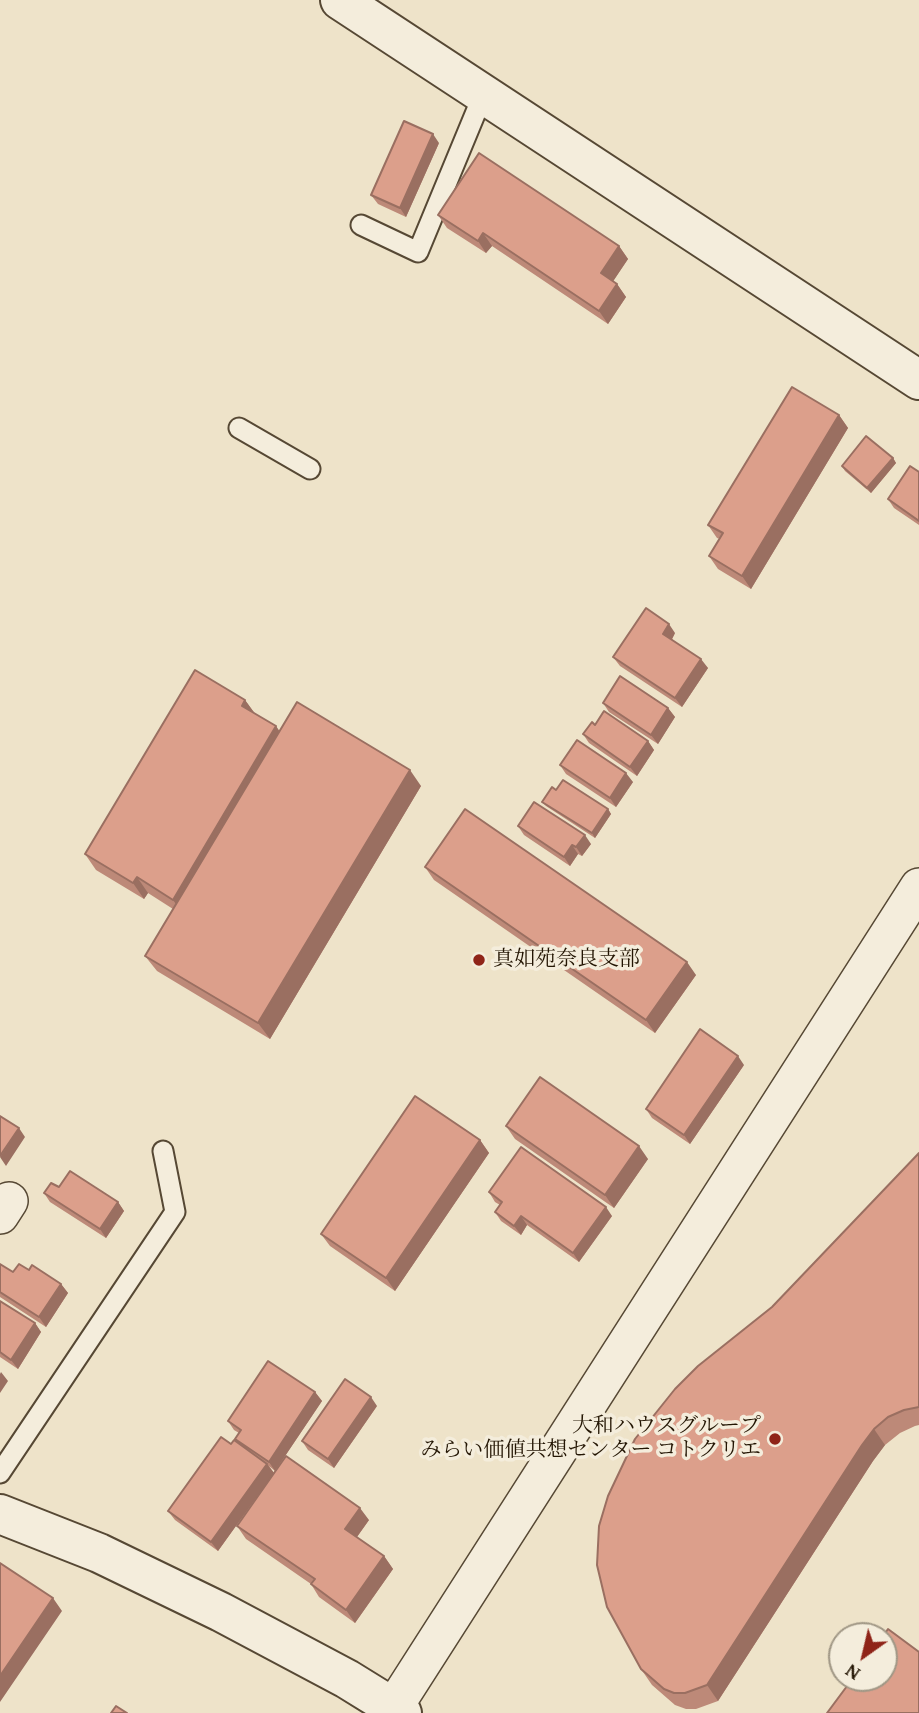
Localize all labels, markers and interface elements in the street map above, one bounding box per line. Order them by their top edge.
place label: 真如苑奈良支部 [493,947,640,973]
marker: 真如苑奈良支部 [471,952,487,968]
place label: 大和ハウスグループ みらい価値共想センター コトクリエ [420,1414,761,1464]
marker: 大和ハウスグループ みらい価値共想センター コトクリエ [767,1431,783,1447]
north arrow [828,1622,898,1692]
text: N [839,1658,865,1688]

